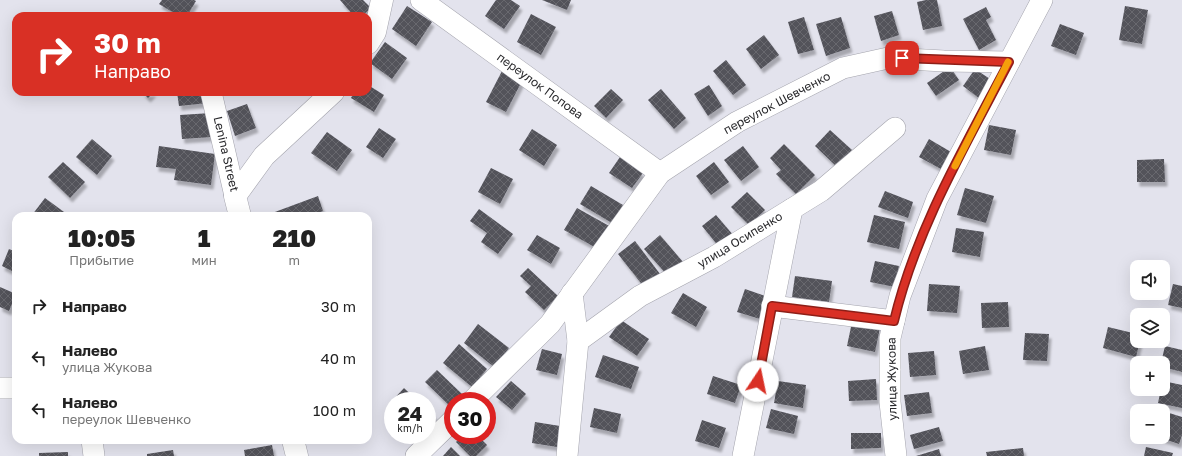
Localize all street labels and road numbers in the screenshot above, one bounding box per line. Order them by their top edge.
street label: переулок Попова [494,49,586,122]
street label: переулок Шевченко [721,68,833,137]
street label: Lenina Street [211,115,242,193]
street label: улица Осипенко [695,208,785,271]
street label: улица Жукова [883,337,900,421]

